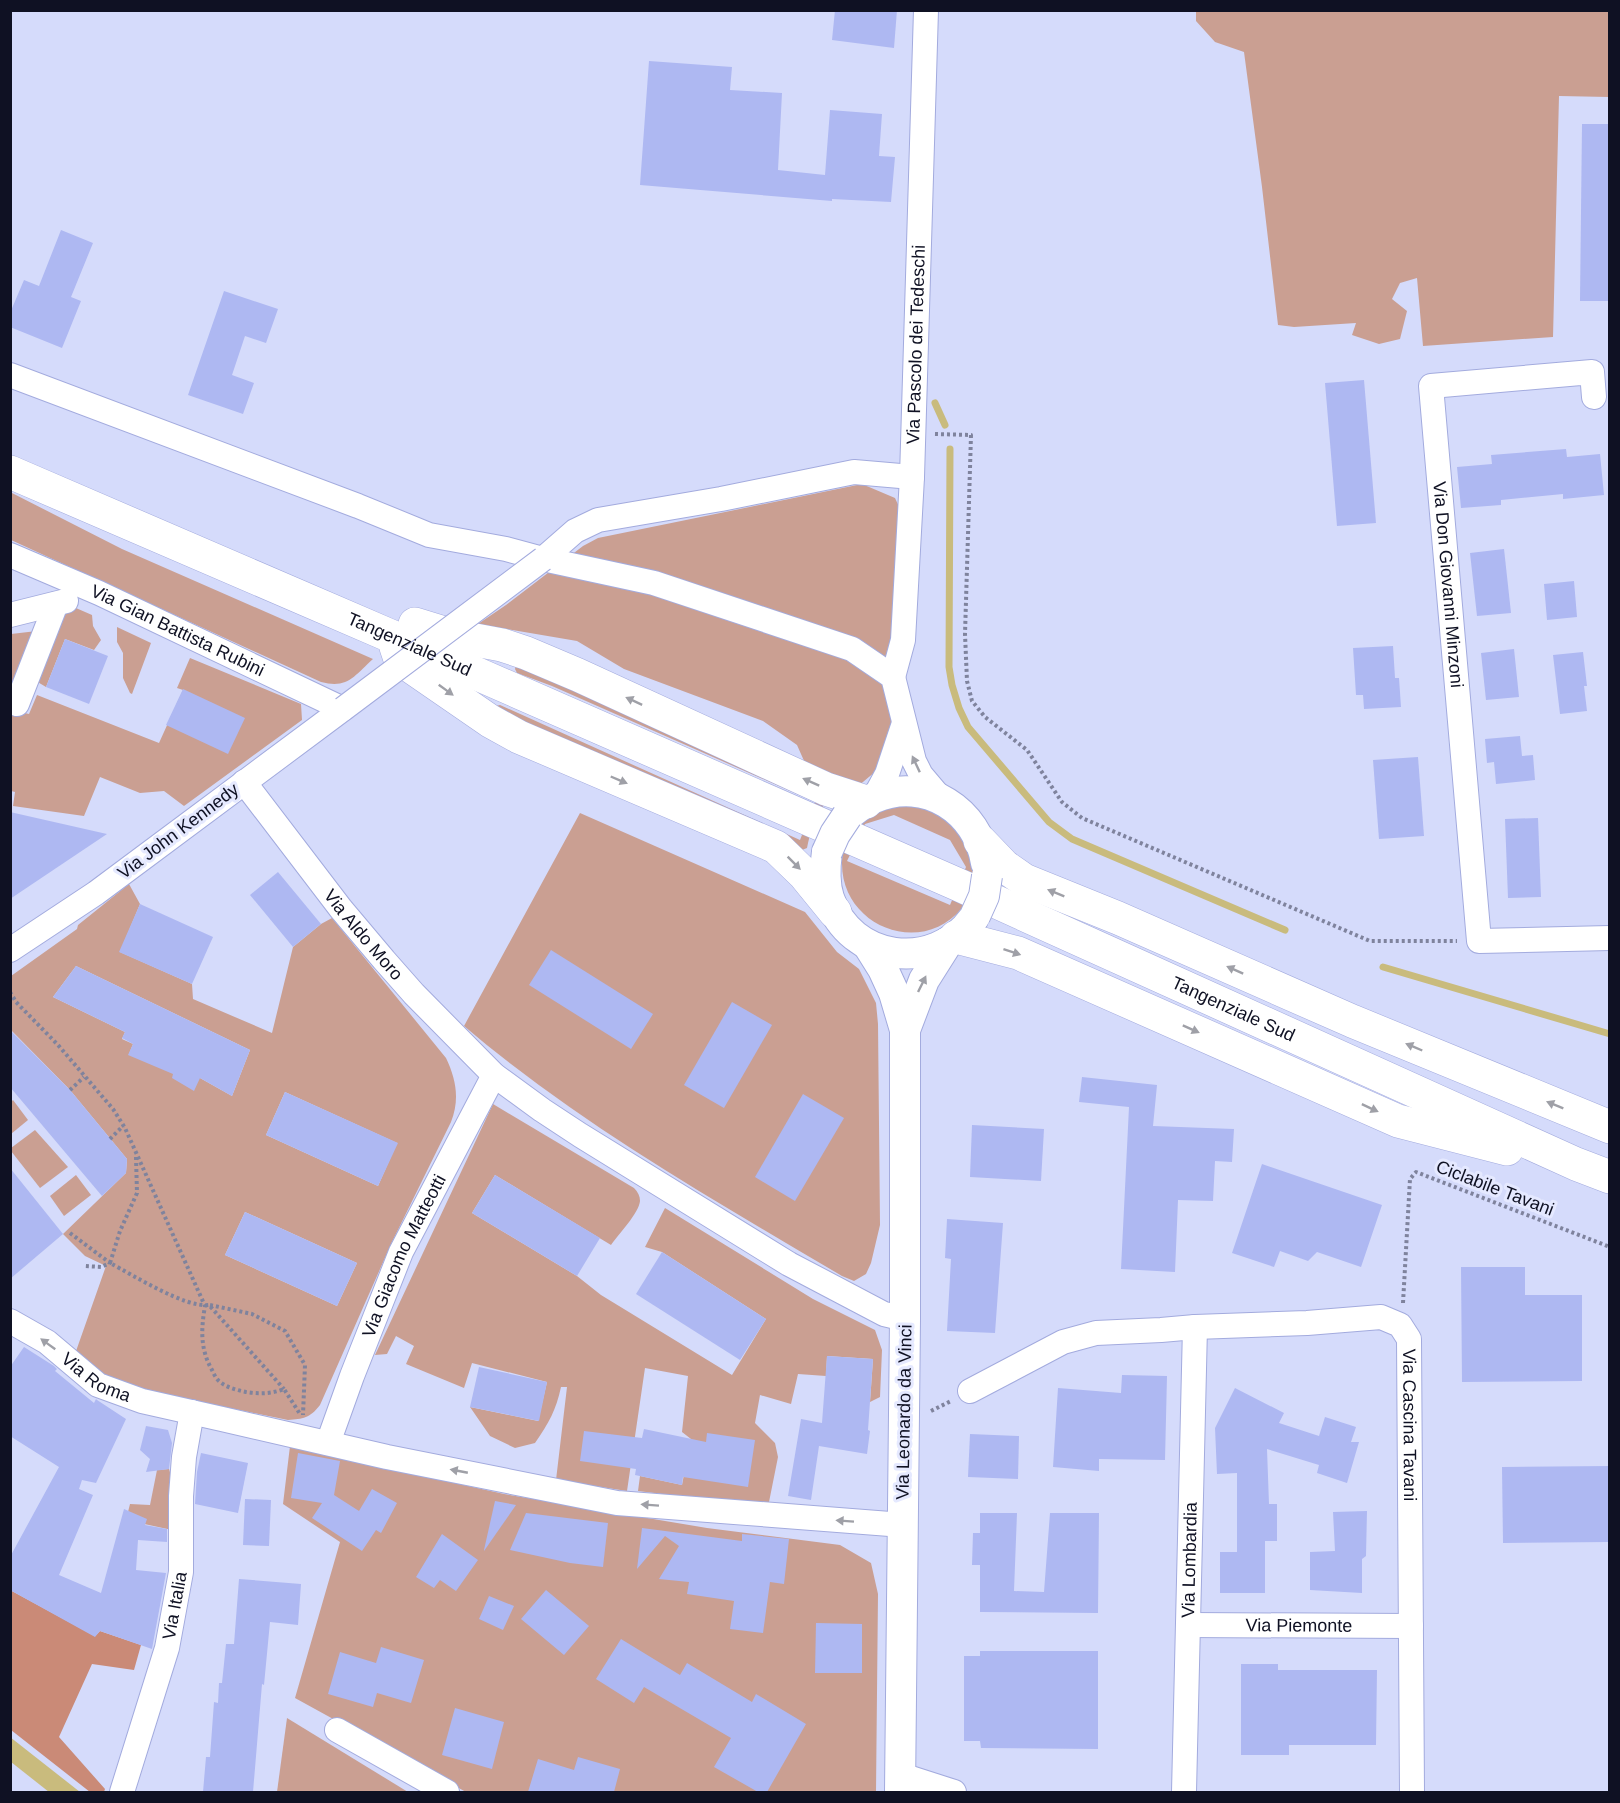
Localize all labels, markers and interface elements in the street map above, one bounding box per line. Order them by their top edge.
street label: Via Pascolo dei Tedeschi [903,245,929,445]
street label: Via Don Giovanni Minzoni [1429,481,1467,689]
street label: Via Gian Battista Rubini [88,581,268,680]
street label: Tangenziale Sud [344,609,474,680]
one-way arrow [438,684,454,696]
one-way arrow [625,695,643,705]
one-way arrow [912,756,921,773]
one-way arrow [610,775,628,785]
one-way arrow [803,778,820,787]
street label: Via John Kennedy [114,779,242,883]
one-way arrow [786,856,800,870]
street label: Via Aldo Moro [320,886,407,984]
one-way arrow [1047,888,1065,897]
one-way arrow [1003,948,1021,957]
one-way arrow [1227,965,1244,974]
street label: Tangenziale Sud [1168,972,1298,1046]
one-way arrow [918,976,927,993]
one-way arrow [1183,1024,1201,1034]
one-way arrow [1405,1042,1423,1052]
one-way arrow [1546,1100,1564,1110]
one-way arrow [1361,1103,1379,1113]
street label: Ciclabile Tavani [1433,1156,1557,1220]
street label: Via Giacomo Matteotti [358,1171,450,1340]
street label: Via Leonardo da Vinci [892,1324,916,1500]
one-way arrow [40,1338,56,1350]
street label: Via Roma [57,1349,134,1406]
street label: Via Cascina Tavani [1399,1349,1420,1501]
one-way arrow [449,1466,468,1475]
one-way arrow [641,1501,660,1510]
street label: Via Lombardia [1178,1501,1201,1618]
one-way arrow [835,1516,854,1526]
street label: Via Italia [159,1569,191,1641]
street label: Via Piemonte [1246,1615,1352,1636]

